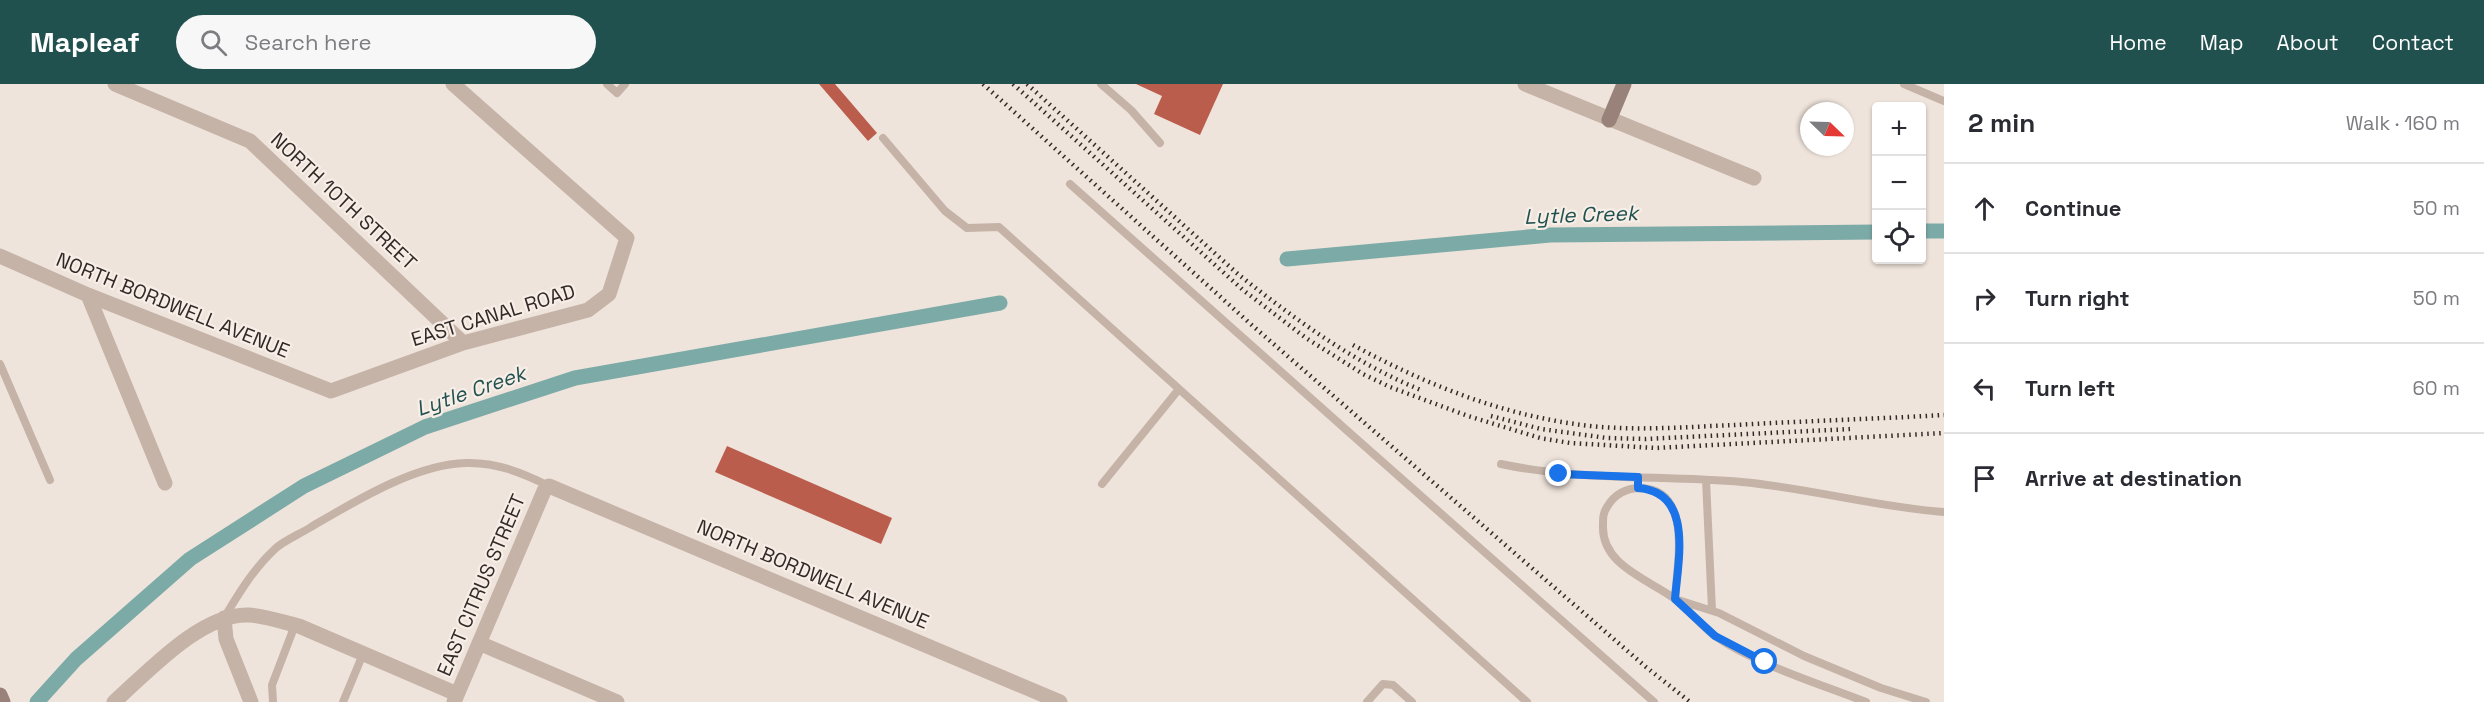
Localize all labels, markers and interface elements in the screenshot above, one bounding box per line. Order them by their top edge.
search box [176,15,596,69]
text: Mapleaf [30,24,140,60]
icon: search [197,26,230,59]
text: Search here [245,28,372,56]
text: Home [2109,29,2167,56]
text: Map [2200,29,2244,56]
text: About [2277,29,2339,56]
text: Contact [2372,29,2454,56]
north arrow [1800,102,1854,156]
map controls [1872,102,1926,264]
button: + [1872,102,1926,156]
text: 2 min [1968,106,2035,140]
text: Walk · 160 m [2346,110,2460,136]
street label: NORTH 10TH STREET [265,126,423,276]
button: − [1872,156,1926,210]
icon: ahead [1968,192,2001,225]
text: Continue [2025,194,2121,222]
text: 50 m [2413,195,2460,221]
water label: Lytle Creek [1524,199,1641,230]
button: locate [1872,210,1926,264]
street label: NORTH BORDWELL AVENUE [52,246,294,364]
street label: EAST CANAL ROAD [408,278,578,352]
icon: right [1968,282,2001,315]
text: Turn right [2025,284,2130,312]
text: 50 m [2413,285,2460,311]
water label: Lytle Creek [413,358,532,422]
icon: left [1968,372,2001,405]
text: Turn left [2025,374,2115,402]
text: 60 m [2413,375,2460,401]
route end [1545,460,1571,486]
icon: arrive [1968,462,2001,495]
text: Arrive at destination [2025,464,2242,492]
street label: EAST CITRUS STREET [431,490,531,680]
street label: NORTH BORDWELL AVENUE [693,513,933,635]
route start [1751,648,1777,674]

